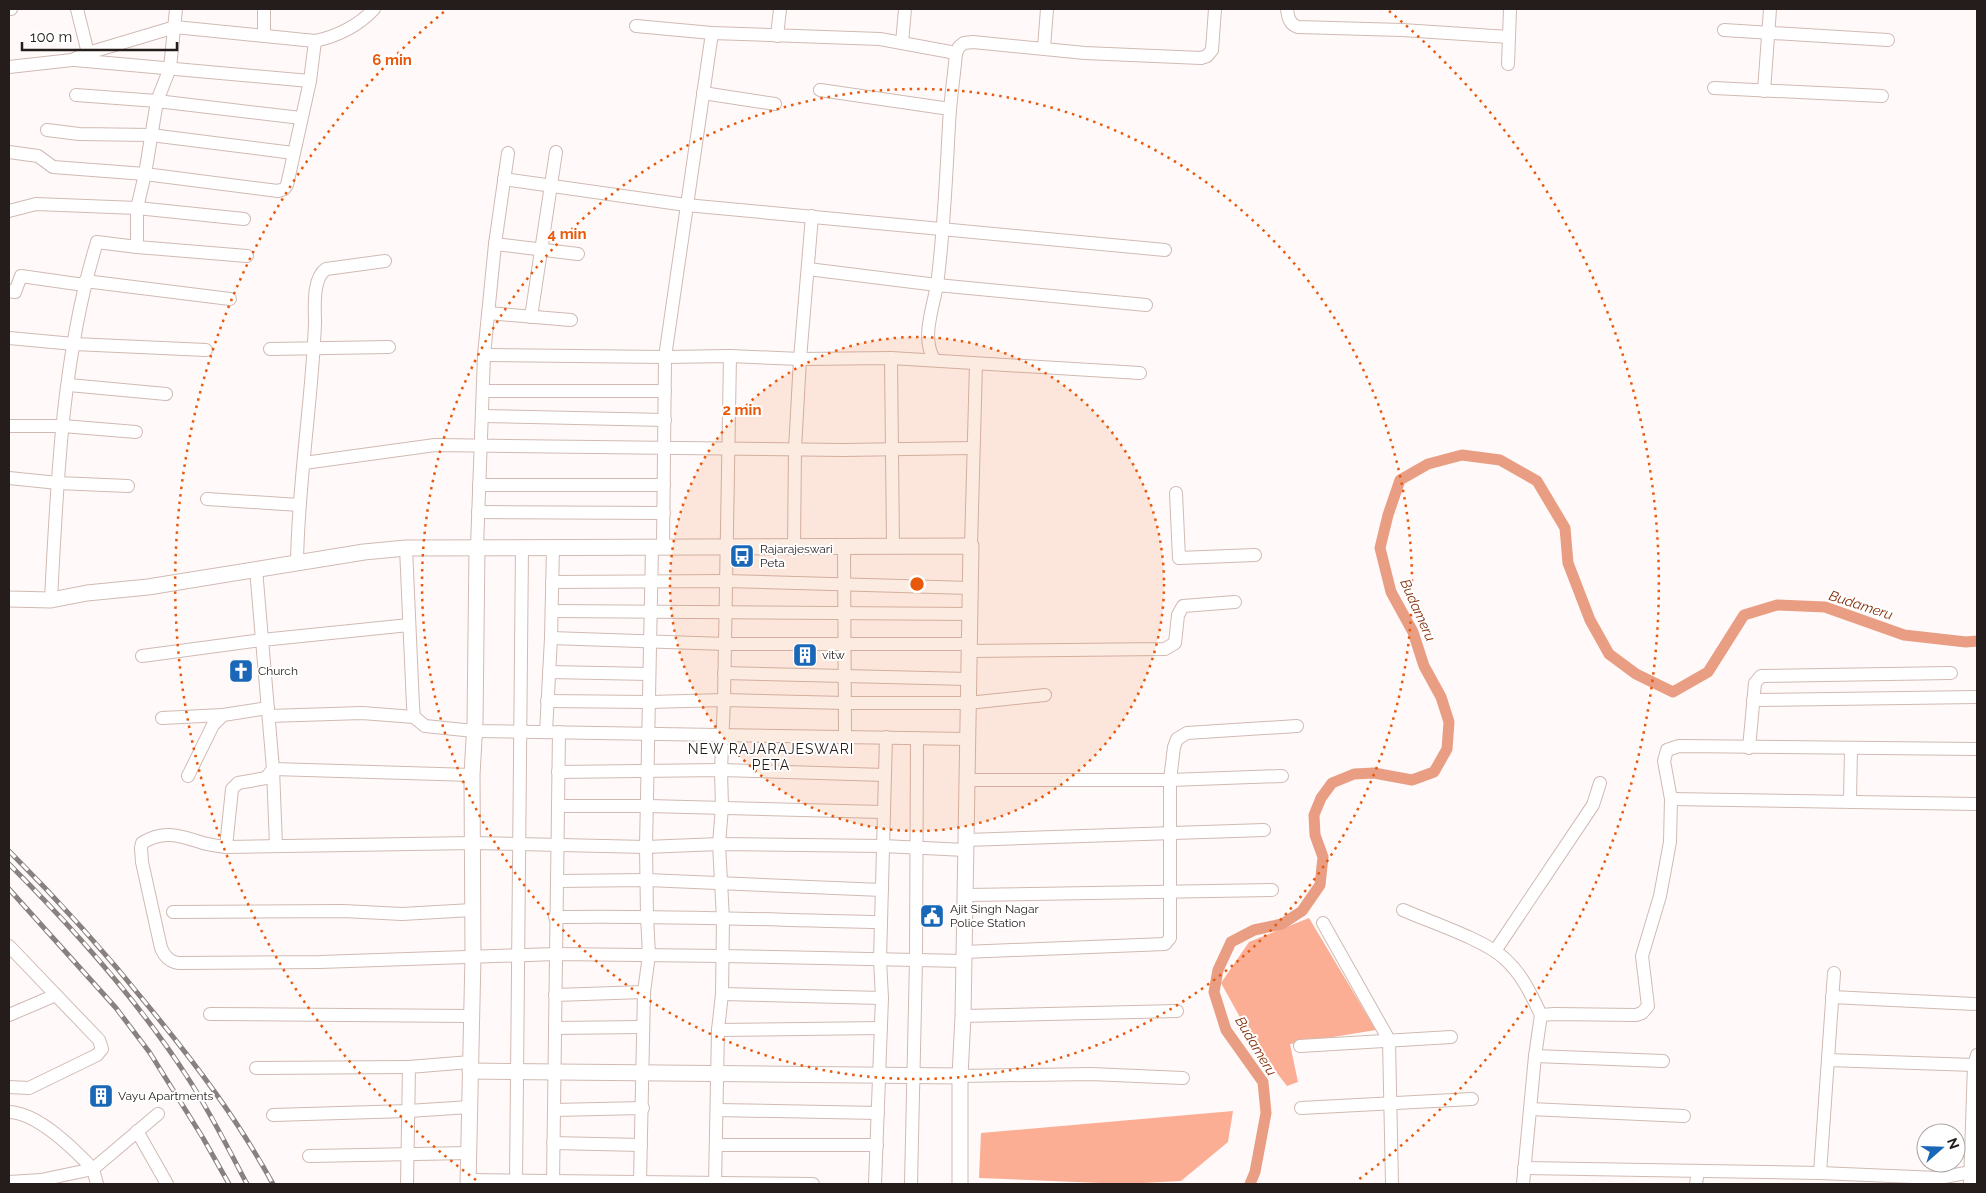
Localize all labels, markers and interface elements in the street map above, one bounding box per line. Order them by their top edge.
scale bar [22,20,178,52]
text: 100 m [30,28,72,46]
text: 6 min [372,51,412,69]
text: 4 min [547,225,587,243]
text: 2 min [723,401,761,419]
place label: Rajarajeswari Peta [760,542,833,570]
bus stop icon: Rajarajeswari Peta [729,543,755,569]
centre of rings [908,575,926,593]
water label: Budameru [1397,577,1439,644]
water label: Budameru [1827,587,1895,623]
building icon: vitw [792,642,818,668]
place label: vitw [822,648,845,662]
church icon: Church [228,658,254,684]
place label: Church [258,664,298,678]
district label: NEW RAJARAJESWARI PETA [688,741,854,773]
place label: Ajit Singh Nagar Police Station [950,902,1040,930]
public building icon: Ajit Singh Nagar Police Station [919,903,945,929]
water label: Budameru [1232,1014,1280,1079]
building icon: Vayu Apartments [88,1083,114,1109]
place label: Vayu Apartments [118,1089,214,1103]
north arrow [1916,1123,1966,1173]
text: N [1944,1136,1963,1151]

